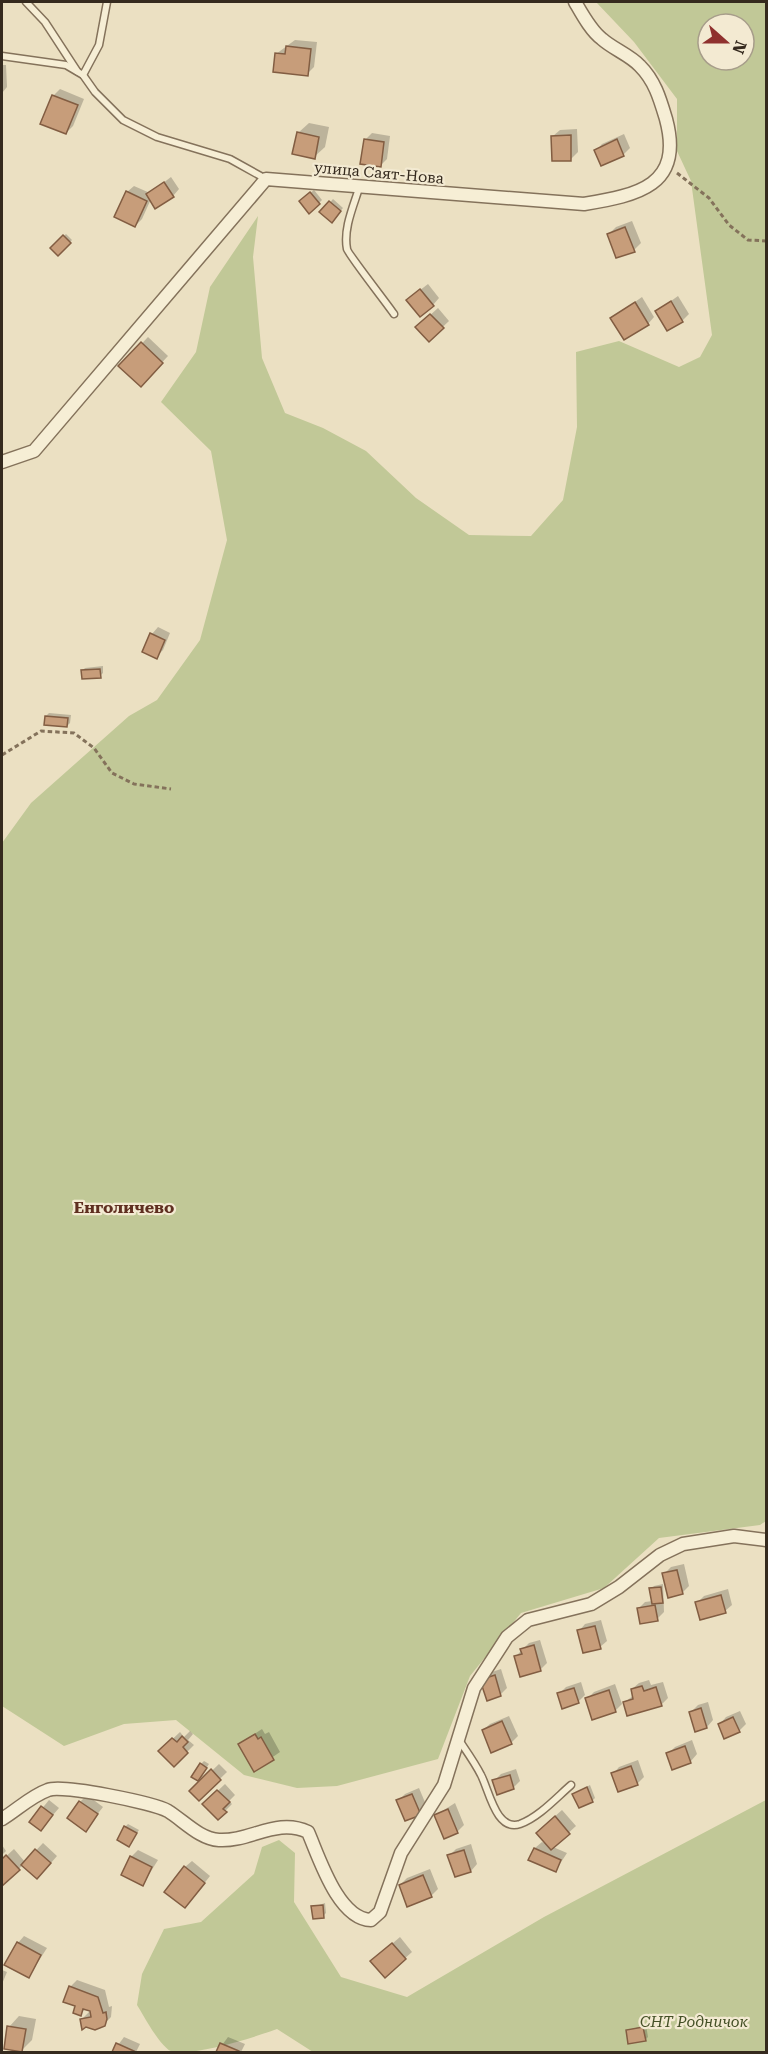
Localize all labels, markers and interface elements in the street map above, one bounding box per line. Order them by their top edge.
north arrow [696,12,756,72]
text: N [728,38,751,56]
street label: улица Саят-Нова [313,158,445,188]
district label: Енголичево [74,1198,174,1217]
park label: СНТ Родничок [640,2013,749,2031]

